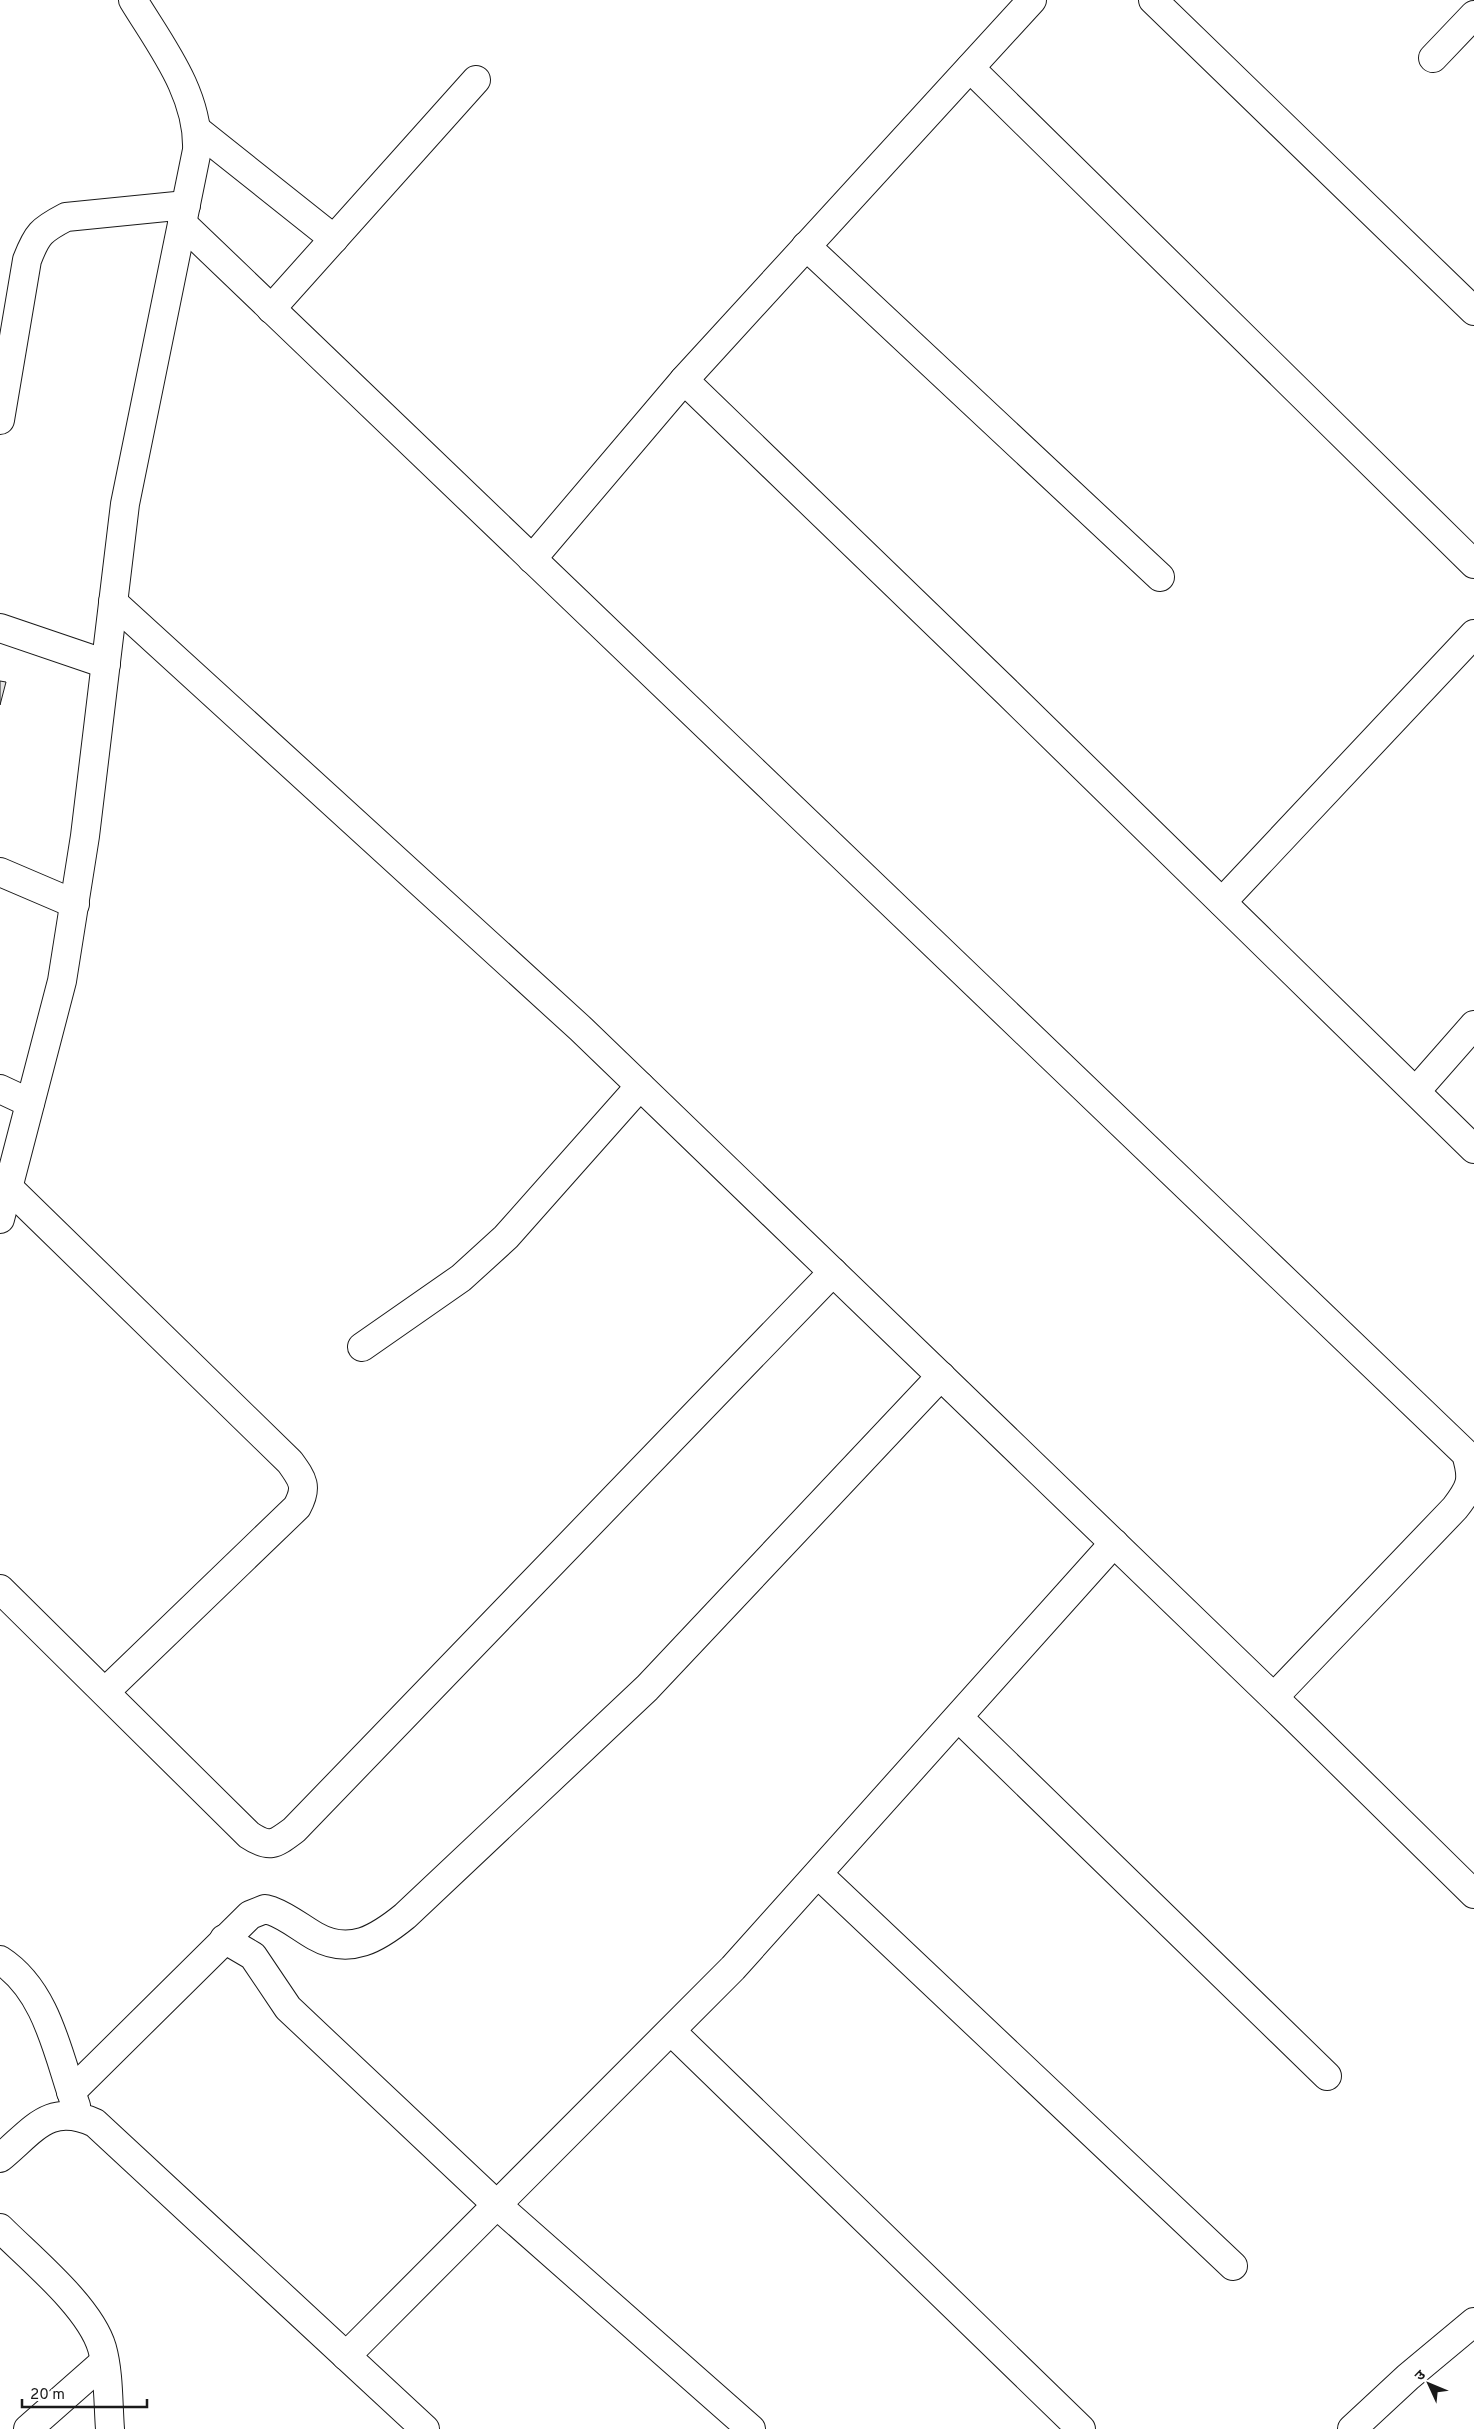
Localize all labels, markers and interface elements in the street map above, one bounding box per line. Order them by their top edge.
north arrow [1404,2359,1454,2409]
text: उ [1412,2367,1430,2385]
scale bar [22,2376,148,2408]
text: 20 m [30,2386,65,2405]

